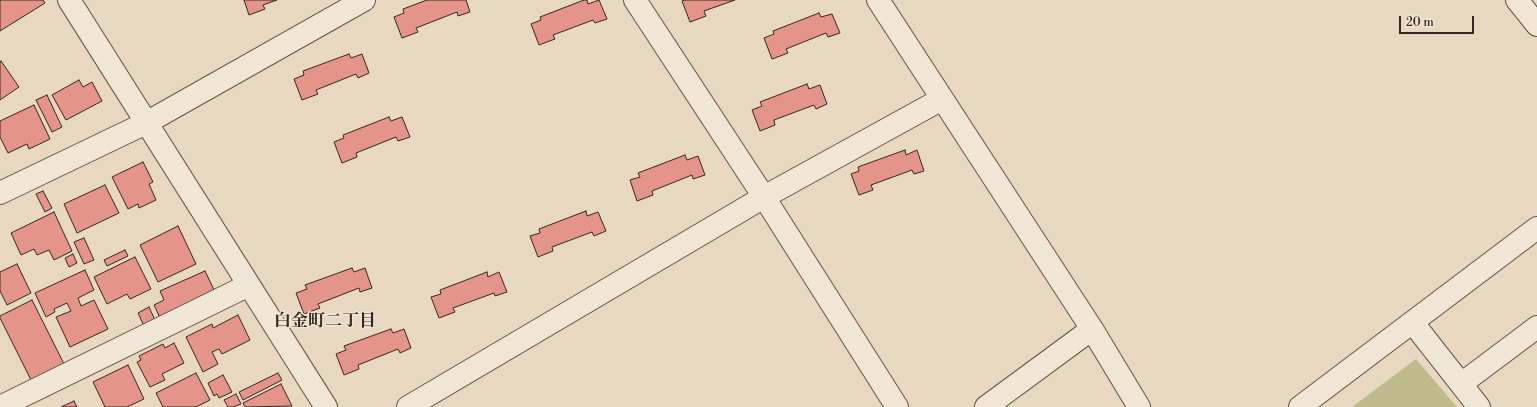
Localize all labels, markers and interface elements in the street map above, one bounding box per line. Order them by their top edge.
scale bar [1401,8,1476,34]
text: 20 m [1406,15,1434,30]
district label: 白金町二丁目 [274,312,376,332]

